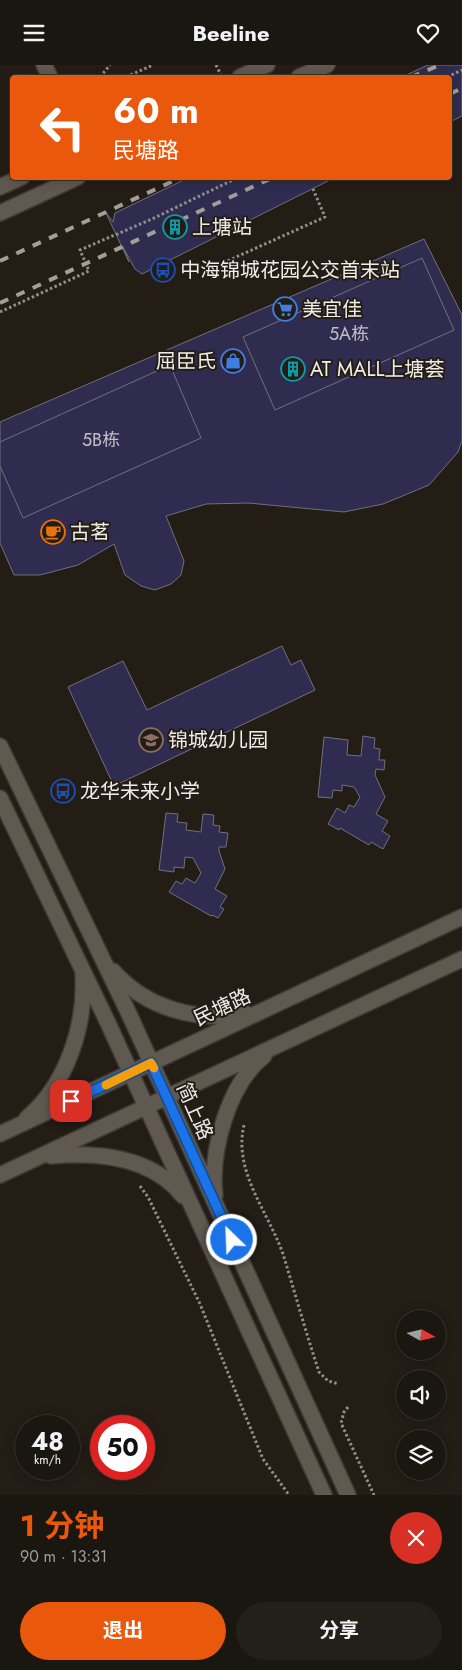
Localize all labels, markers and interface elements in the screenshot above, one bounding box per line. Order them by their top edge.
text: Beeline [192,17,270,49]
icon: menu [20,19,48,47]
icon: heart [414,19,442,47]
text: 60 m [113,86,199,136]
icon: left [30,95,95,160]
text: 民塘路 [113,134,179,166]
place label: 上塘站 [192,213,252,242]
building icon: 上塘站 [162,214,188,240]
place label: 中海锦城花园公交首末站 [180,256,400,285]
bus stop icon: 中海锦城花园公交首末站 [150,257,176,283]
place label: 美宜佳 [302,295,362,324]
supermarket icon: 美宜佳 [272,296,298,322]
house number: 5A栋 [329,321,369,347]
place label: 屈臣氏 [156,347,216,376]
shop icon: 屈臣氏 [220,348,246,374]
place label: AT MALL上塘荟 [310,355,445,384]
building icon: AT MALL上塘荟 [280,356,306,382]
house number: 5B栋 [82,427,120,453]
place label: 古茗 [70,518,110,547]
cafe icon: 古茗 [40,519,66,545]
place label: 锦城幼儿园 [168,726,268,755]
school or university icon: 锦城幼儿园 [138,727,164,753]
place label: 龙华未来小学 [80,777,200,806]
bus stop icon: 龙华未来小学 [50,778,76,804]
street label: 民塘路 [189,982,256,1033]
street label: 简上路 [169,1078,220,1145]
pin [50,1080,92,1122]
icon: arrive [57,1087,85,1115]
position arrow [205,1213,257,1265]
north arrow [396,1310,446,1360]
map controls [396,1310,446,1480]
button: sound [396,1370,446,1420]
speed limit sign: 50 [90,1415,155,1480]
text: 48 [31,1423,64,1459]
button: layers [396,1430,446,1480]
text: km/h [34,1451,61,1469]
text: 1 分钟 [20,1504,104,1547]
button: close [390,1512,442,1564]
text: 90 m · 13:31 [20,1545,107,1568]
button: 退出 [20,1602,226,1660]
button: 分享 [236,1602,442,1660]

